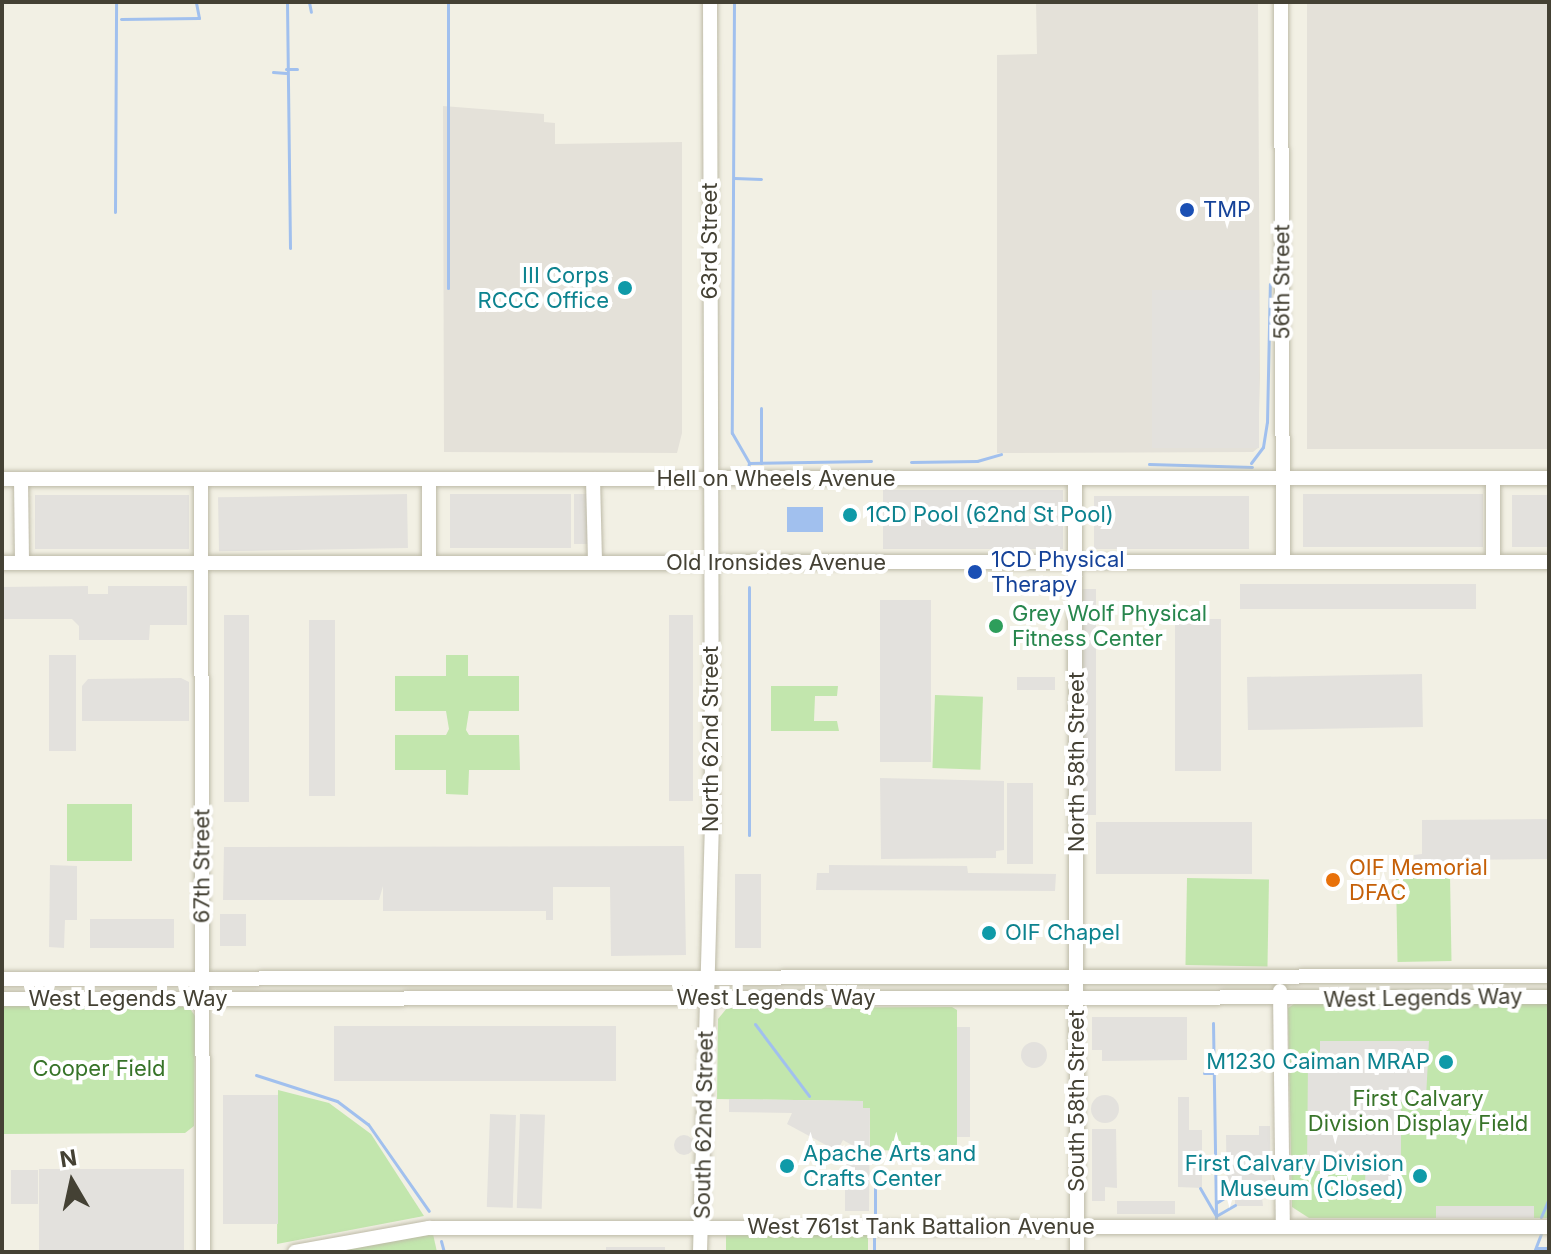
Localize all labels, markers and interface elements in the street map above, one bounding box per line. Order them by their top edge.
street label: 63rd Street [697,183,723,299]
place label: TMP [1203,197,1251,223]
marker: TMP [1178,201,1196,219]
street label: 56th Street [1269,224,1295,340]
place label: III Corps RCCC Office [477,262,609,314]
marker: III Corps RCCC Office [616,279,634,297]
street label: Hell on Wheels Avenue [656,466,896,492]
place label: 1CD Pool (62nd St Pool) [866,502,1114,528]
marker: 1CD Pool (62nd St Pool) [841,506,859,524]
place label: 1CD Physical Therapy [991,546,1125,598]
street label: Old Ironsides Avenue [666,550,886,576]
marker: 1CD Physical Therapy [966,563,984,581]
place label: Grey Wolf Physical Fitness Center [1012,600,1207,652]
marker: Grey Wolf Physical Fitness Center [987,617,1005,635]
street label: North 62nd Street [698,646,724,832]
street label: North 58th Street [1064,672,1090,852]
street label: 67th Street [189,809,215,923]
place label: OIF Memorial DFAC [1349,854,1488,906]
marker: OIF Memorial DFAC [1324,871,1342,889]
place label: OIF Chapel [1005,920,1120,946]
marker: OIF Chapel [980,924,998,942]
street label: West Legends Way [1323,983,1523,1013]
street label: West Legends Way [676,985,876,1011]
street label: West Legends Way [28,986,228,1012]
street label: South 58th Street [1064,1010,1090,1192]
street label: South 62nd Street [689,1031,719,1219]
place label: M1230 Caiman MRAP [1206,1049,1430,1075]
marker: M1230 Caiman MRAP [1437,1053,1455,1071]
park label: Cooper Field [32,1056,166,1082]
park label: First Calvary Division Display Field [1308,1085,1528,1136]
place label: Apache Arts and Crafts Center [803,1140,976,1192]
north arrow [32,1142,112,1222]
text: N [58,1144,79,1172]
place label: First Calvary Division Museum (Closed) [1185,1150,1404,1202]
marker: Apache Arts and Crafts Center [778,1157,796,1175]
marker: First Calvary Division Museum (Closed) [1411,1167,1429,1185]
street label: West 761st Tank Battalion Avenue [747,1214,1095,1240]

